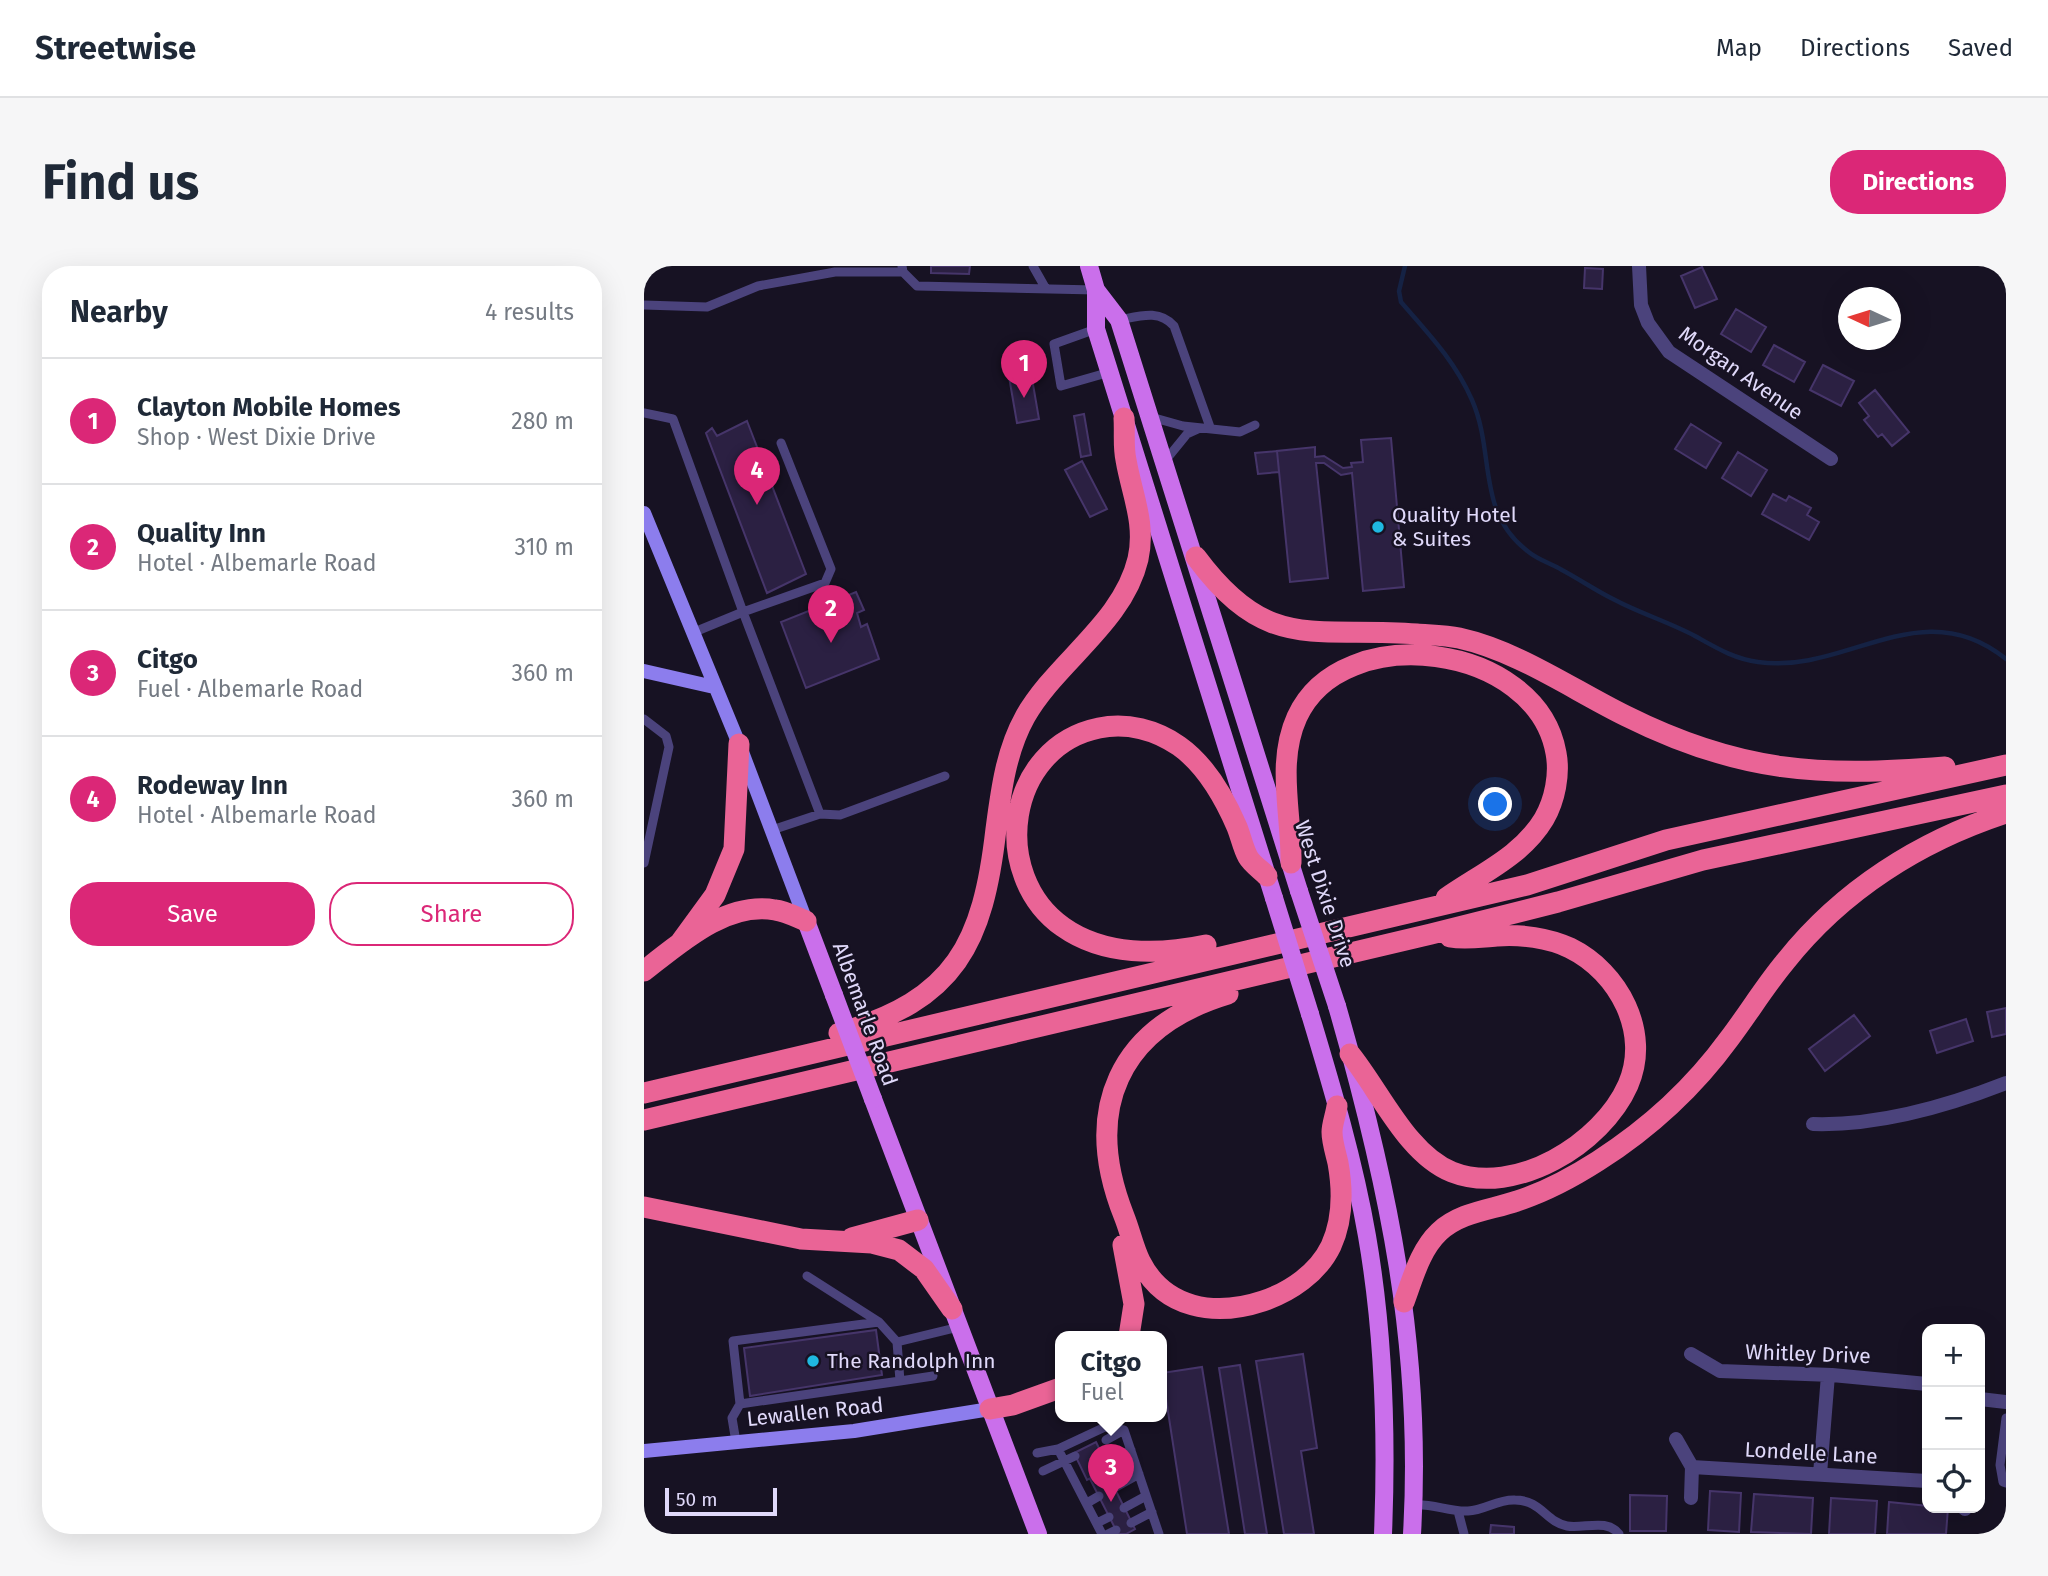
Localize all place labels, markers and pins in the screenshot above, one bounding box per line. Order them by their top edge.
pin: 1 [1001,340,1047,398]
pin: 4 [734,447,780,505]
place label: Quality Hotel & Suites [1392,502,1517,552]
marker: Quality Hotel & Suites [1370,519,1386,535]
pin: 2 [808,585,854,643]
place label: The Randolph Inn [827,1348,996,1374]
marker: The Randolph Inn [805,1353,821,1369]
pin: 3 [1088,1444,1134,1502]

